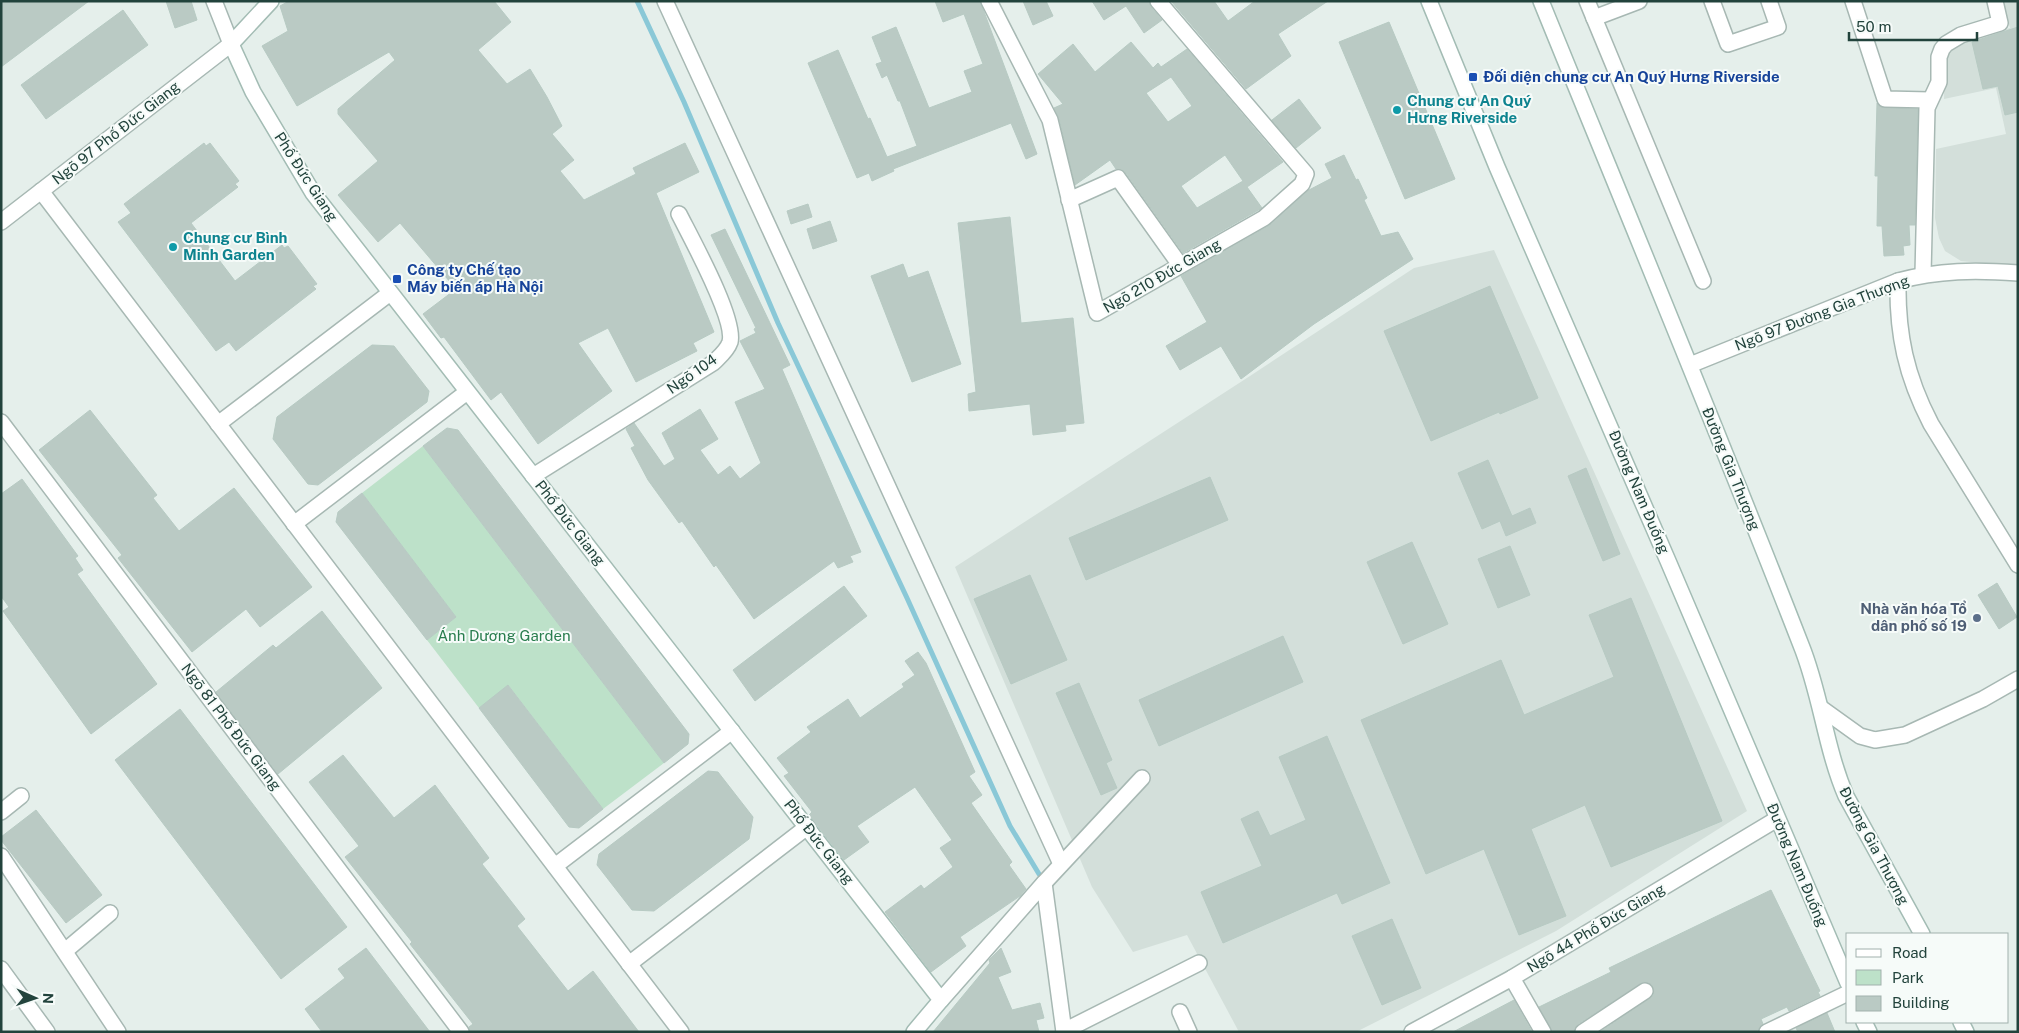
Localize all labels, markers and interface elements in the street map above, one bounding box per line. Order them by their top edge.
scale bar [1849,10,1976,42]
text: 50 m [1856,18,1891,35]
place label: Đối diện chung cư An Quý Hưng Riverside [1483,68,1780,85]
marker: Đối diện chung cư An Quý Hưng Riverside [1467,71,1479,83]
street label: Ngõ 97 Phố Đức Giang [49,78,183,188]
place label: Chung cư An Quý Hưng Riverside [1407,92,1532,126]
marker: Chung cư An Quý Hưng Riverside [1391,104,1403,116]
street label: Phố Đức Giang [271,129,342,225]
place label: Chung cư Bình Minh Garden [183,229,288,263]
street label: Ngõ 210 Đức Giang [1100,235,1224,316]
marker: Chung cư Bình Minh Garden [167,241,179,253]
place label: Công ty Chế tạo Máy biến áp Hà Nội [407,261,543,295]
street label: Ngõ 97 Đường Gia Thượng [1732,271,1911,354]
marker: Công ty Chế tạo Máy biến áp Hà Nội [391,273,403,285]
street label: Ngõ 104 [663,350,720,397]
street label: Đường Gia Thượng [1699,405,1764,533]
street label: Đường Nam Đuống [1606,427,1673,556]
street label: Phố Đức Giang [532,477,609,569]
place label: Nhà văn hóa Tổ dân phố số 19 [1860,600,1967,634]
marker: Nhà văn hóa Tổ dân phố số 19 [1971,612,1983,624]
park label: Ánh Dương Garden [437,627,571,644]
street label: Ngõ 81 Phố Đức Giang [178,660,285,794]
street label: Đường Gia Thượng [1836,784,1913,908]
street label: Phố Đức Giang [781,796,858,888]
street label: Đường Nam Đuống [1764,800,1831,929]
street label: Ngõ 44 Phố Đức Giang [1524,880,1668,975]
legend [1846,933,2009,1023]
text: Road [1892,944,1928,961]
text: Park [1892,969,1924,986]
north arrow [10,973,60,1023]
text: N [40,993,56,1004]
text: Building [1892,994,1950,1011]

